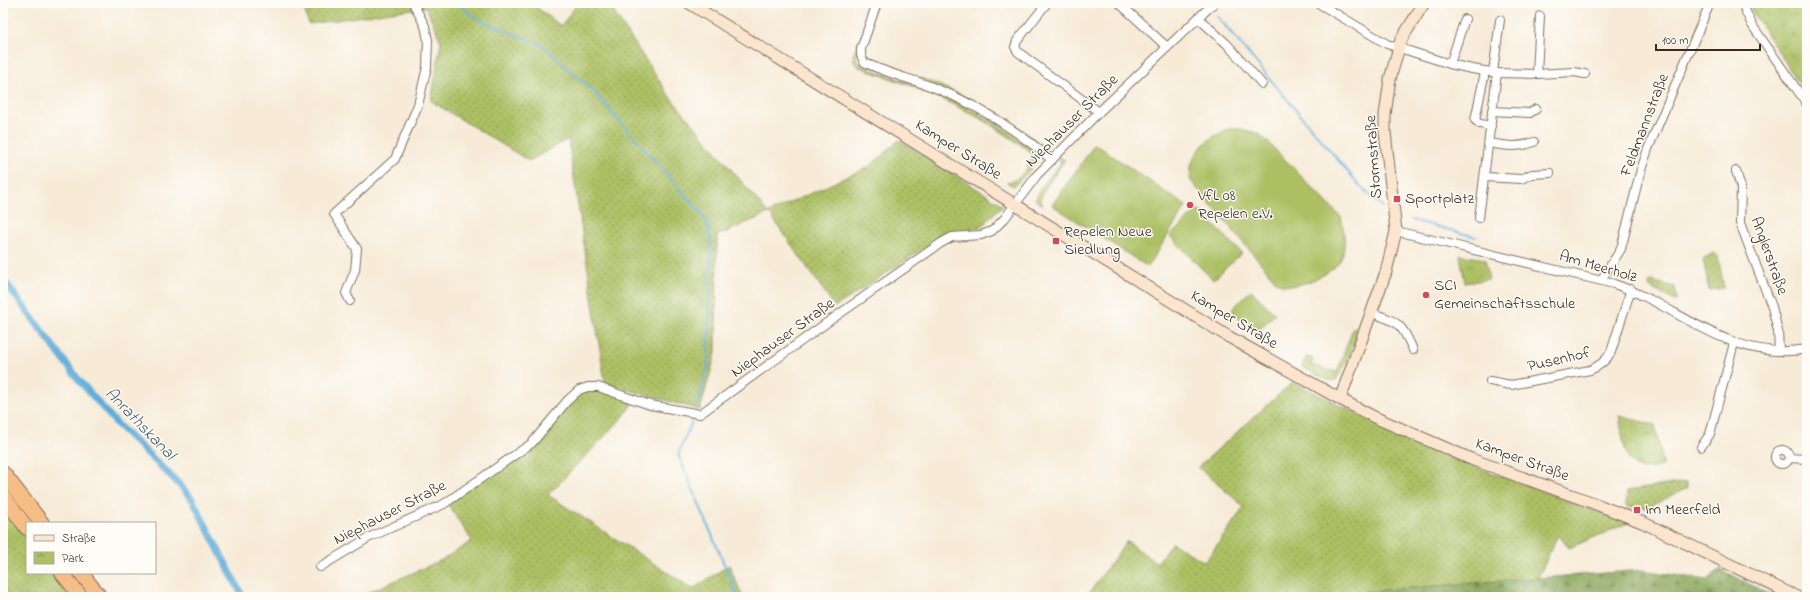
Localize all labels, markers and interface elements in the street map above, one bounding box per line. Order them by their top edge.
scale bar [1656,26,1760,52]
text: 100 m [1662,32,1689,50]
street label: Niephauser Straße [1020,68,1125,173]
street label: Feldmannstraße [1614,69,1676,181]
street label: Stormstraße [1359,113,1389,200]
street label: Kamper Straße [910,114,1007,187]
place label: VfL 08 Repelen e.V. [1197,184,1273,226]
place label: Sportplatz [1405,187,1475,211]
marker: Sportplatz [1392,194,1402,204]
marker: VfL 08 Repelen e.V. [1185,200,1195,210]
street label: Anglerstraße [1744,213,1795,299]
place label: Repelen Neue Siedlung [1064,220,1153,262]
marker: Repelen Neue Siedlung [1051,236,1061,246]
street label: Am Meerholz [1556,244,1640,290]
place label: SCI Gemeinschaftsschule [1434,274,1576,316]
street label: Kamper Straße [1186,284,1283,356]
marker: SCI Gemeinschaftsschule [1421,290,1431,300]
street label: Niephauser Straße [726,292,841,384]
street label: Pusenhof [1525,341,1593,379]
water label: Anrathskanal [99,382,183,468]
street label: Kamper Straße [1472,432,1573,488]
street label: Niephauser Straße [330,474,451,552]
place label: Im Meerfeld [1645,498,1720,522]
marker: Im Meerfeld [1632,505,1642,515]
legend [26,522,156,574]
text: Straße [62,530,96,548]
text: Park [62,550,84,568]

